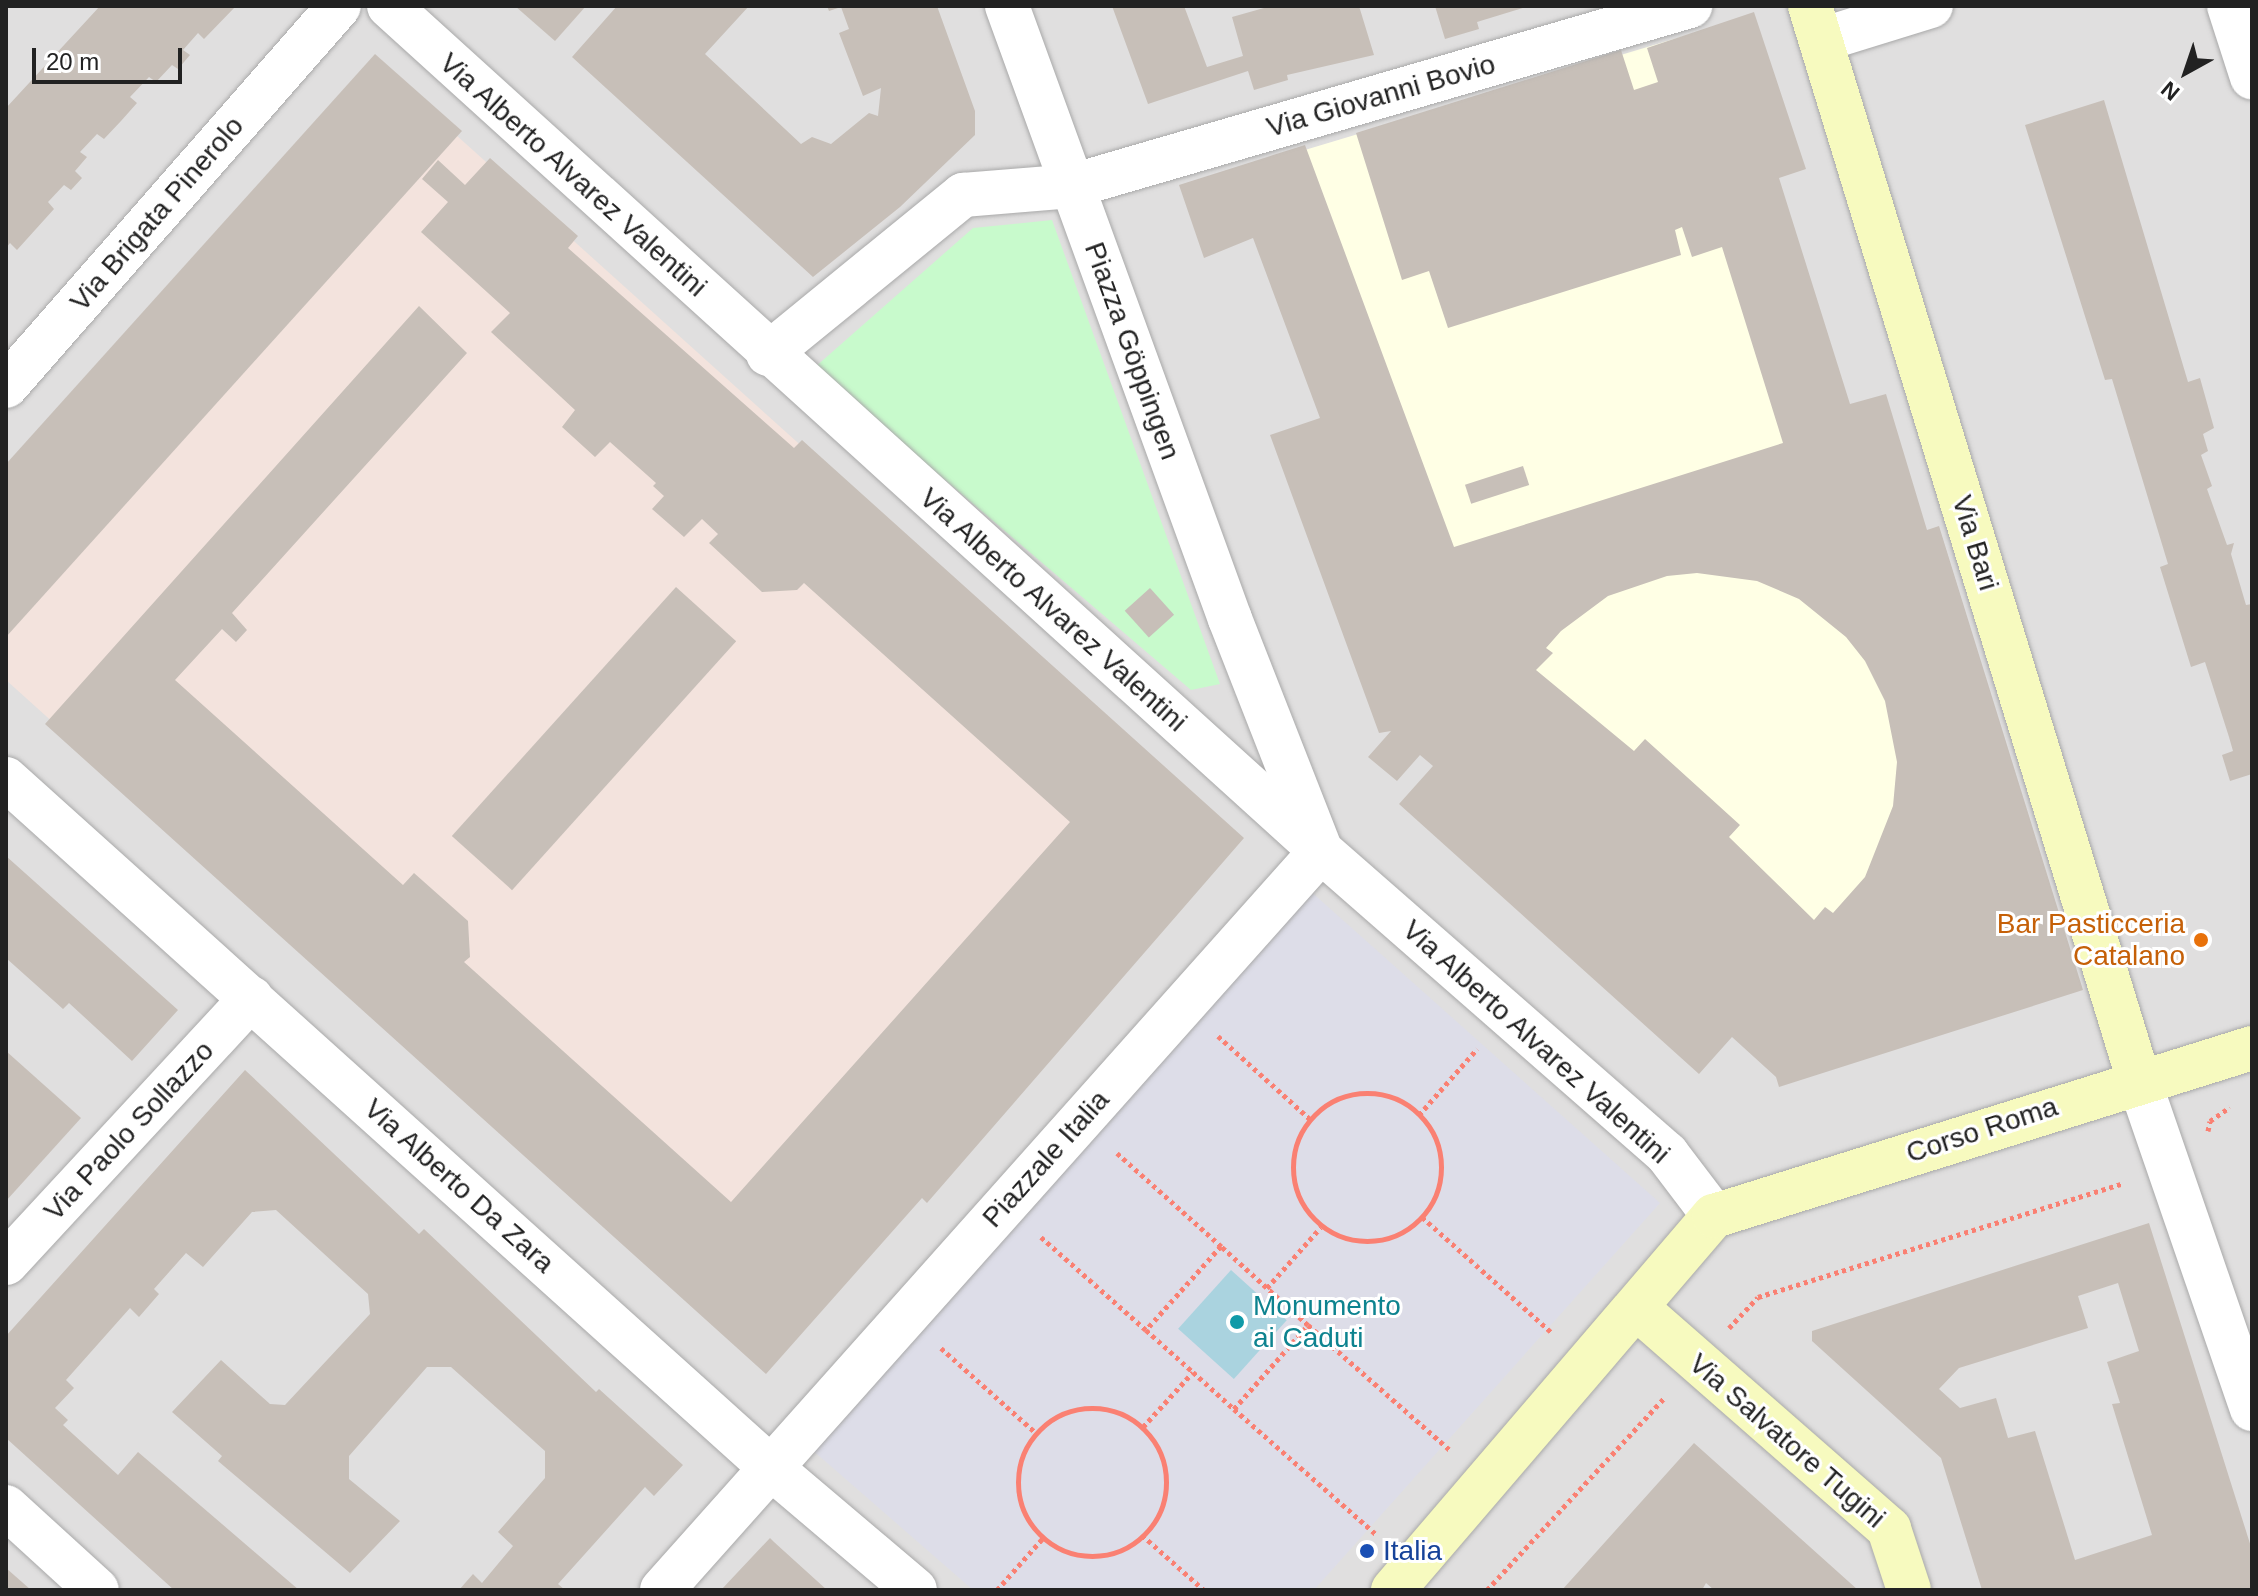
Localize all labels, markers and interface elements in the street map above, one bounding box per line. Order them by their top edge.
scale bar [36,32,186,82]
north arrow [2146,32,2226,112]
street label: Via Alberto Alvarez Valentini [431,45,715,305]
street label: Via Giovanni Bovio [1263,47,1499,145]
text: 20 m [46,48,99,75]
text: N [2156,76,2184,105]
street label: Via Brigata Pinerolo [63,110,251,318]
street label: Piazza Göppingen [1077,238,1187,464]
street label: Via Alberto Alvarez Valentini [911,480,1195,740]
street label: Via Bari [1945,491,2005,595]
place label: Bar Pasticceria Catalano [1997,907,2185,973]
street label: Via Alberto Alvarez Valentini [1394,912,1678,1172]
marker: Bar Pasticceria Catalano [2192,931,2210,949]
street label: Via Paolo Sollazzo [37,1034,221,1228]
street label: Piazzale Italia [976,1084,1116,1234]
street label: Corso Roma [1902,1090,2062,1170]
street label: Via Alberto Da Zara [357,1091,561,1281]
place label: Monumento ai Caduti [1253,1289,1401,1355]
marker: Monumento ai Caduti [1228,1313,1246,1331]
street label: Via Salvatore Tugini [1682,1347,1892,1535]
place label: Italia [1383,1534,1442,1568]
marker: Italia [1358,1542,1376,1560]

